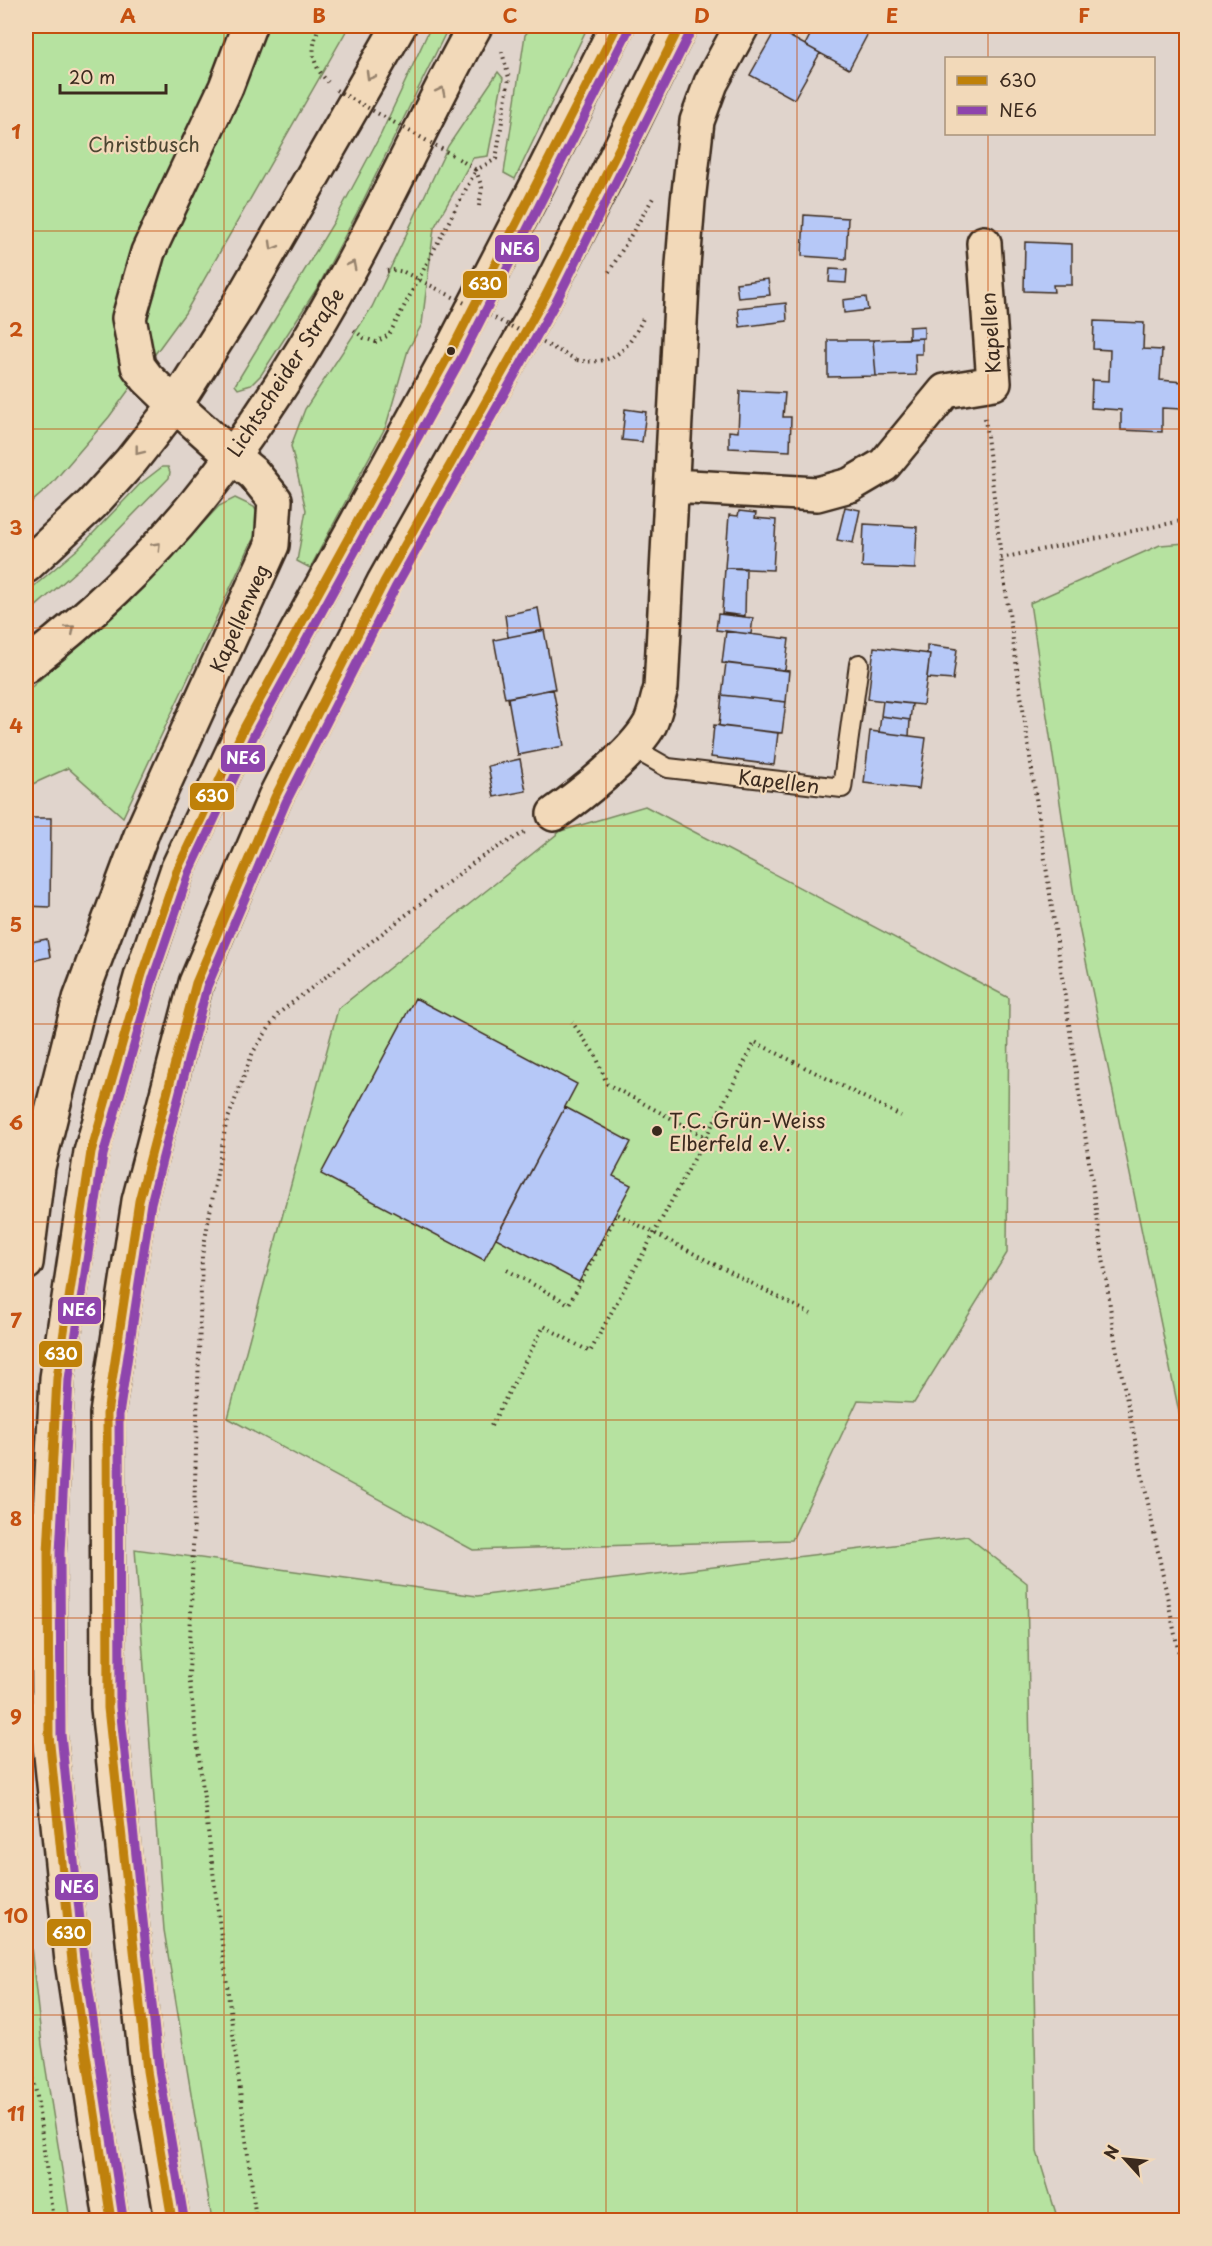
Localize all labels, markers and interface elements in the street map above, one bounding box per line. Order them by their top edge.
text: A [120,0,136,30]
text: B [312,0,326,30]
text: C [502,0,518,30]
text: D [694,0,710,30]
text: E [886,0,898,30]
text: F [1078,0,1090,30]
scale bar [60,57,166,95]
legend [945,57,1155,135]
text: 20 m [69,63,115,90]
text: 630 [999,66,1036,93]
one-way arrow [365,70,377,80]
one-way arrow [434,87,445,97]
text: NE6 [999,96,1037,123]
text: 1 [11,116,21,146]
park label: Christbusch [88,129,200,159]
line badge: NE6 [494,234,540,263]
text: NE6 [500,236,534,260]
one-way arrow [269,239,280,250]
one-way arrow [345,260,356,271]
line badge: 630 [462,270,508,299]
text: 630 [468,271,502,295]
street label: Lichtscheider Straße [219,282,351,462]
street label: Kapellen [972,291,1008,375]
text: 2 [9,314,23,344]
unlabelled marker [445,345,457,357]
one-way arrow [136,444,147,455]
text: 3 [9,512,23,542]
one-way arrow [150,542,161,552]
street label: Kapellenweg [202,559,276,677]
one-way arrow [64,625,75,636]
text: 4 [9,710,23,740]
line badge: NE6 [220,744,266,773]
text: NE6 [226,745,260,769]
street label: Kapellen [737,761,821,801]
line badge: 630 [189,782,235,811]
text: 630 [195,783,229,807]
text: 5 [10,909,22,939]
place label: T.C. Grün-Weiss Elberfeld e.V. [669,1105,825,1158]
text: 6 [9,1107,23,1137]
marker: T.C. Grün-Weiss Elberfeld e.V. [650,1124,664,1138]
line badge: NE6 [57,1296,102,1325]
text: NE6 [62,1297,96,1321]
text: 7 [10,1305,22,1335]
line badge: 630 [38,1340,83,1368]
text: 630 [44,1341,78,1365]
text: 8 [10,1503,22,1533]
text: 9 [10,1701,22,1731]
line badge: NE6 [54,1873,99,1901]
text: NE6 [60,1874,94,1898]
text: 10 [4,1900,28,1930]
line badge: 630 [46,1918,92,1947]
text: 630 [52,1920,86,1944]
text: 11 [7,2098,25,2128]
north arrow [1095,2129,1155,2189]
text: N [1097,2141,1124,2163]

